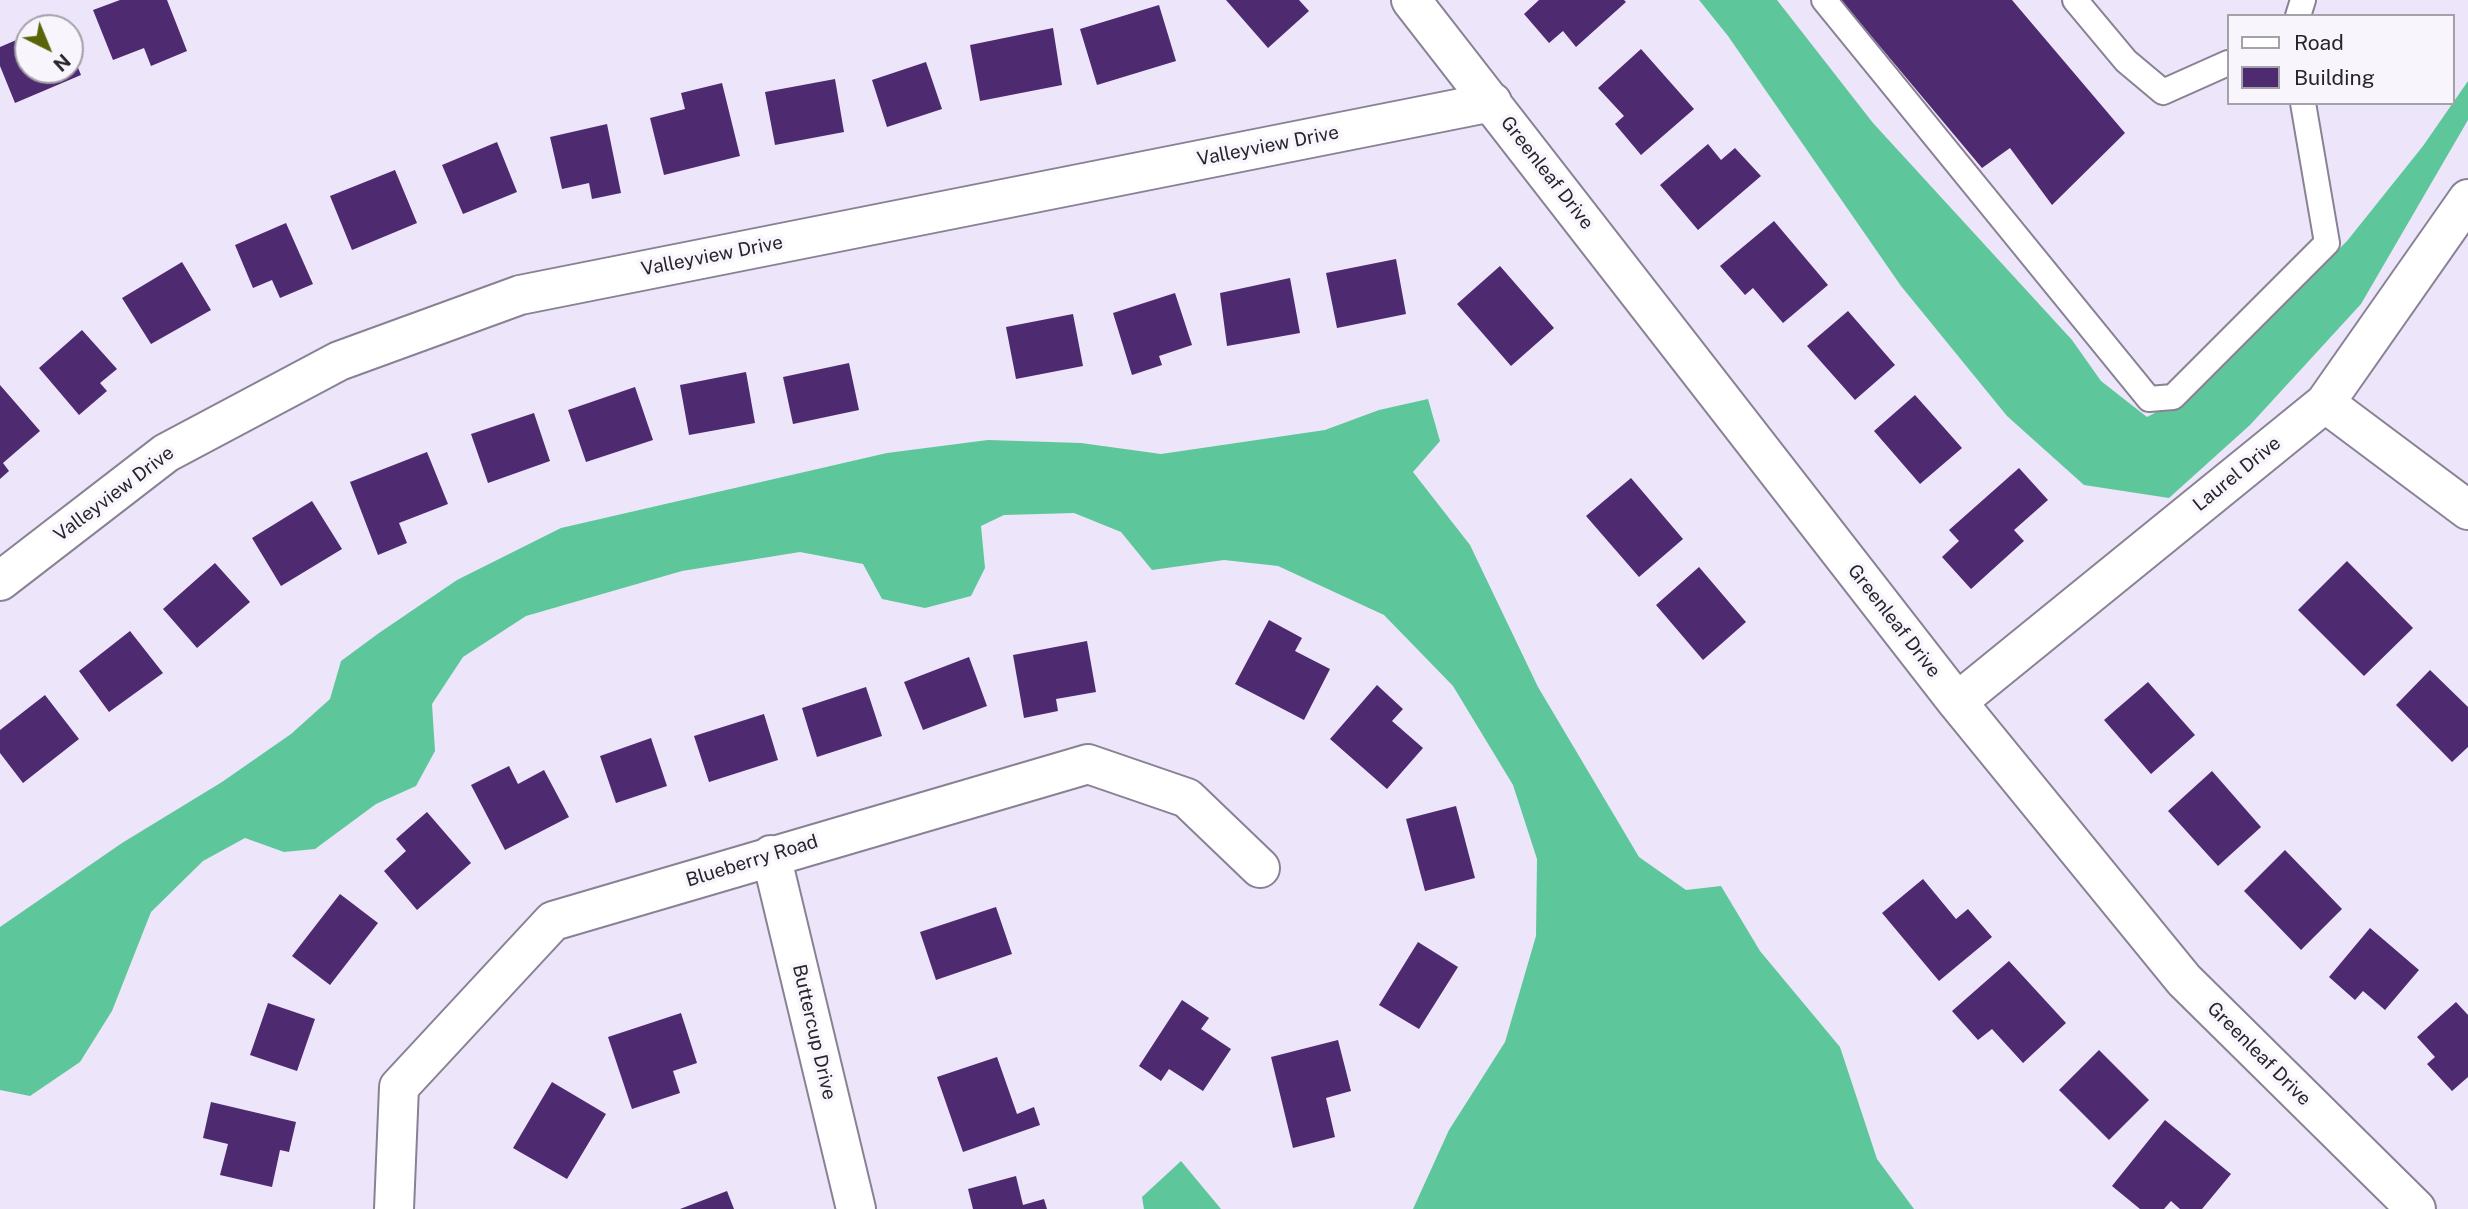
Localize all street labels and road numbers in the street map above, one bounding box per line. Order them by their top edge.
street label: Greenleaf Drive [1496,112,1598,234]
street label: Valleyview Drive [1195,121,1341,171]
street label: Valleyview Drive [639,231,785,281]
street label: Laurel Drive [2189,432,2285,516]
street label: Valleyview Drive [50,442,178,546]
street label: Greenleaf Drive [1843,560,1945,682]
street label: Blueberry Road [683,830,821,892]
street label: Buttercup Drive [787,962,841,1102]
street label: Greenleaf Drive [2202,997,2316,1111]

